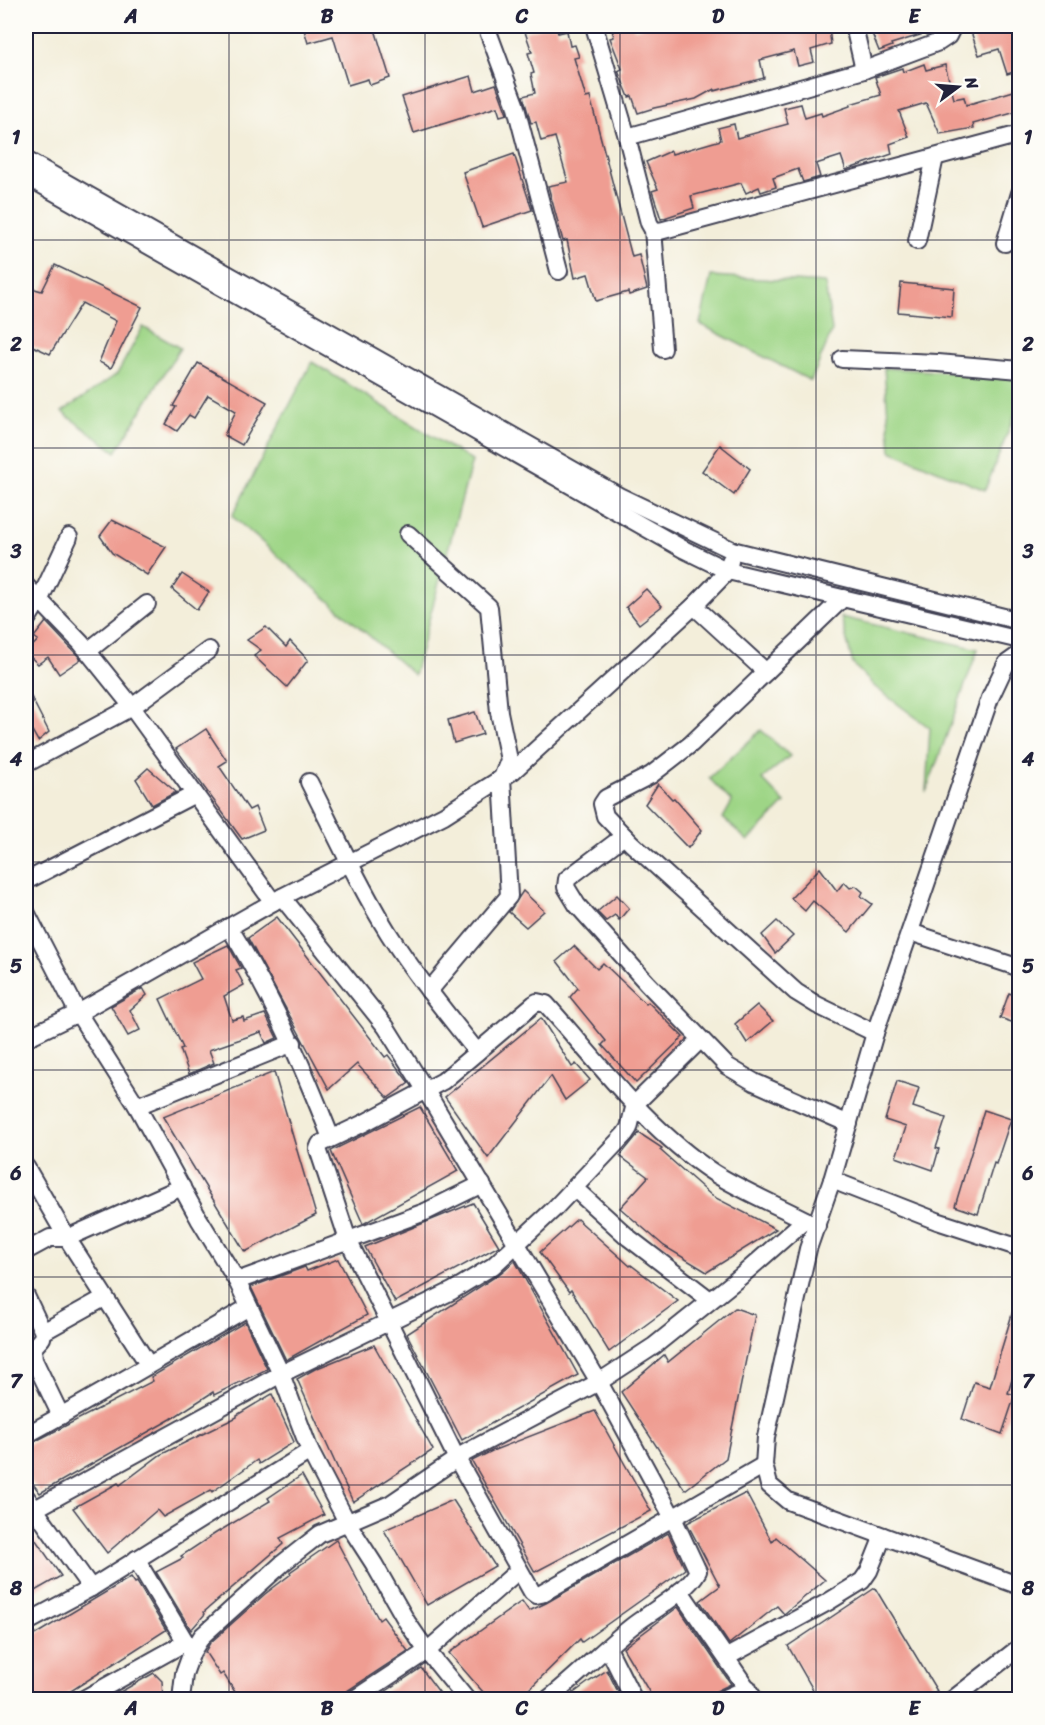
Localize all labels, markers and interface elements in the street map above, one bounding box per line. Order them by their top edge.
text: A [123,0,138,34]
text: B [321,0,334,34]
text: C [515,0,529,34]
text: D [712,0,725,34]
text: E [908,0,921,34]
north arrow [928,57,988,117]
text: N [956,73,988,93]
text: 1 [12,120,21,155]
text: 1 [1024,120,1033,155]
text: 2 [9,327,22,362]
text: 2 [1021,327,1034,362]
text: 3 [10,534,22,569]
text: 3 [1022,534,1034,569]
text: 4 [9,742,23,777]
text: 4 [1021,742,1035,777]
text: 5 [10,949,22,984]
text: 5 [1022,949,1034,984]
text: 6 [9,1156,22,1191]
text: 6 [1021,1156,1034,1191]
text: 7 [10,1364,23,1399]
text: 7 [1022,1364,1035,1399]
text: 8 [9,1571,23,1606]
text: 8 [1021,1571,1035,1606]
text: A [123,1691,138,1725]
text: B [321,1691,334,1725]
text: C [515,1691,529,1725]
text: D [712,1691,725,1725]
text: E [908,1691,921,1725]

